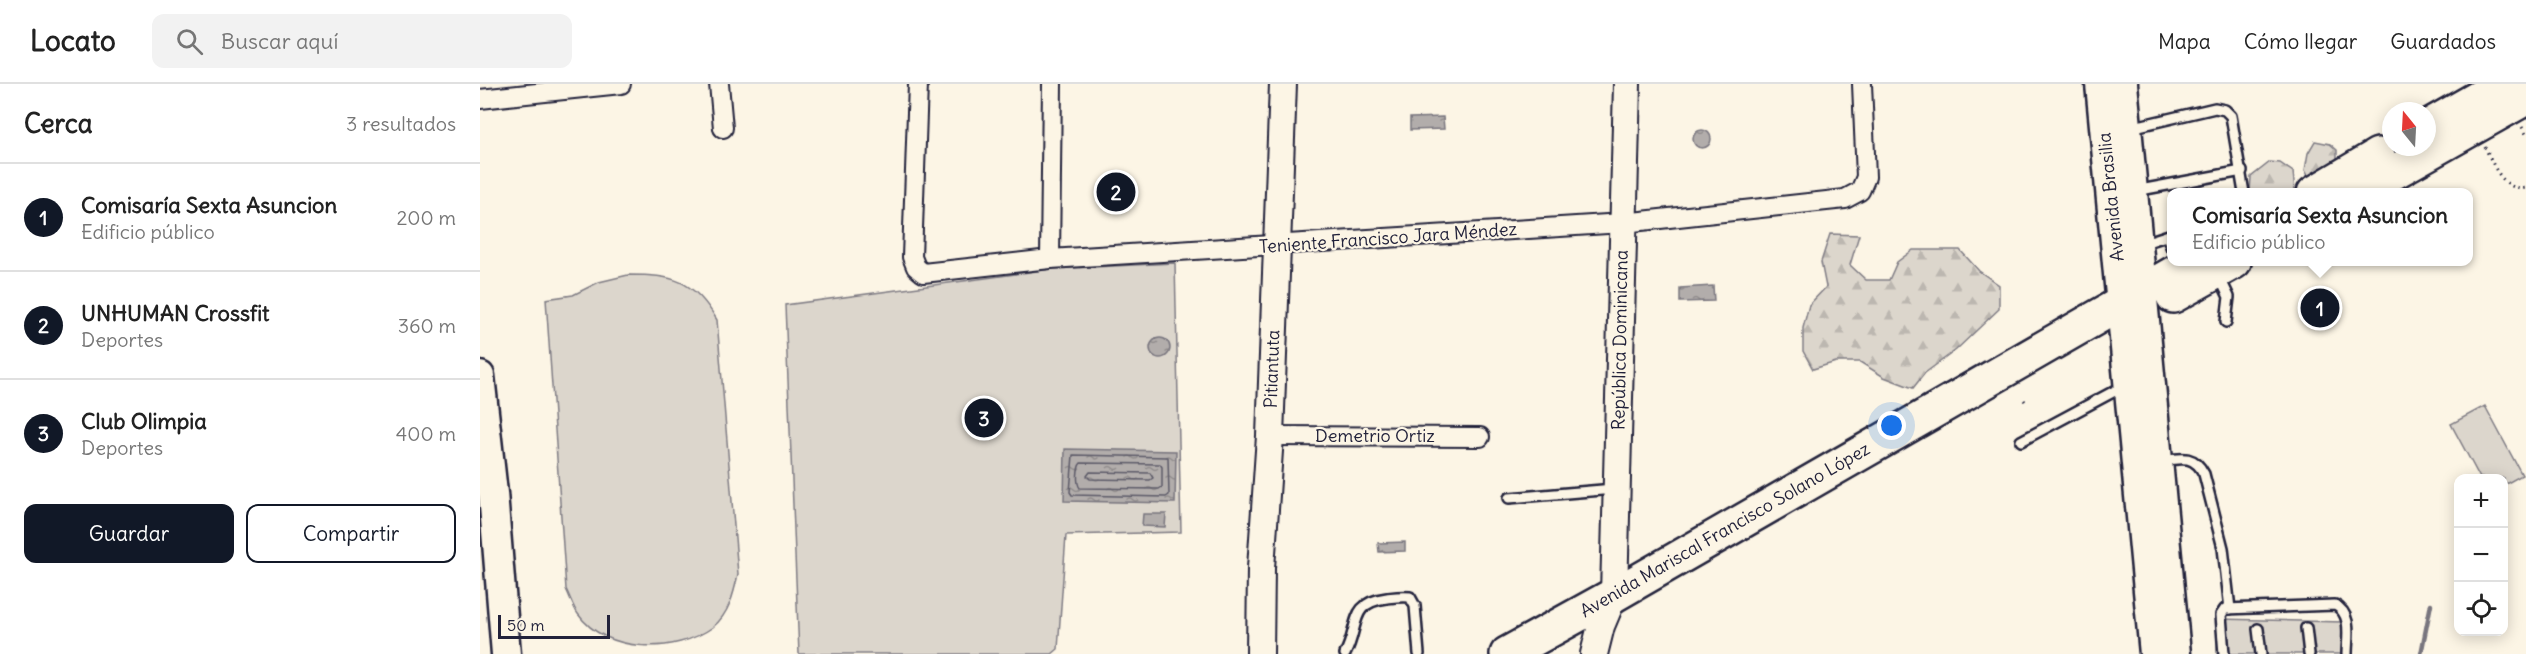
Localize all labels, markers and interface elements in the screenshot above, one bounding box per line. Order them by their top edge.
search box [152,14,572,68]
text: Locato [30,23,116,59]
icon: search [173,25,206,58]
text: Buscar aquí [221,27,338,55]
text: Mapa [2158,28,2211,55]
text: Cómo llegar [2244,28,2357,55]
text: Guardados [2390,28,2496,55]
north arrow [2382,102,2436,156]
text: Cerca [24,107,93,140]
text: 3 resultados [346,111,456,136]
street label: Avenida Brasilia [2092,132,2129,263]
pin: 2 [1096,170,1136,214]
popup [2167,188,2473,266]
text: Comisaría Sexta Asuncion [81,191,337,219]
text: Comisaría Sexta Asuncion [2192,201,2448,229]
text: 1 [40,205,47,230]
text: 200 m [396,205,456,230]
street label: Teniente Francisco Jara Méndez [1258,217,1518,258]
text: Edificio público [81,219,215,244]
text: Edificio público [2192,229,2326,254]
street label: República Dominicana [1606,250,1633,430]
pin: 1 [2300,286,2340,330]
text: UNHUMAN Crossfit [81,299,270,327]
text: 2 [38,313,49,338]
text: 360 m [398,313,456,338]
text: Deportes [81,327,163,352]
street label: Pitiantuta [1259,329,1284,409]
pin: 3 [964,396,1004,440]
text: Club Olimpia [81,407,207,435]
your location [1877,411,1906,440]
text: 3 [38,421,49,446]
text: 400 m [396,421,456,446]
street label: Demetrio Ortiz [1315,424,1435,447]
text: Deportes [81,435,163,460]
street label: Avenida Mariscal Francisco Solano López [1576,437,1874,622]
map controls [2454,474,2508,636]
button: + [2454,474,2508,528]
button: Guardar [24,504,234,563]
button: Compartir [246,504,456,563]
button: − [2454,528,2508,582]
button: locate [2454,582,2508,636]
scale bar [498,612,610,640]
text: 50 m [507,615,545,635]

